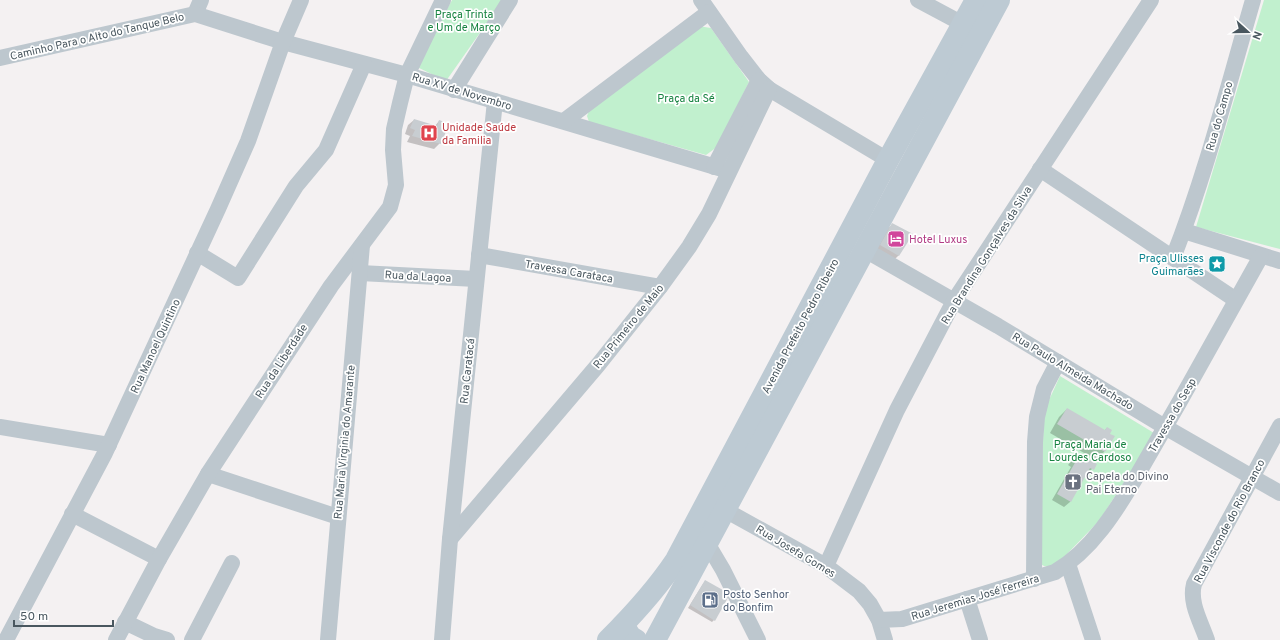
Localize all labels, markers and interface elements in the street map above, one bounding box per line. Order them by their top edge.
park label: Praça Trinta e Um de Março [428,8,500,35]
street label: Caminho Para o Alto do Tanque Belo [9,10,186,64]
north arrow [1228,12,1268,52]
text: N [1248,29,1264,41]
street label: Rua XV de Novembro [410,70,513,114]
street label: Rua do Campo [1203,80,1237,153]
park label: Praça da Sé [657,92,715,106]
place label: Unidade Saúde da Familia [442,121,516,148]
hospital icon: Unidade Saúde da Familia [419,123,439,143]
street label: Rua Brandina Gonçalves da Silva [938,184,1035,327]
hotel icon: Hotel Luxus [886,229,906,249]
place label: Hotel Luxus [909,233,967,247]
place label: Praça Ulisses Guimarães [1139,252,1204,279]
place icon: Praça Ulisses Guimarães [1207,254,1227,274]
street label: Travessa Carataca [524,257,614,287]
street label: Avenida Prefeito Pedro Ribeiro [759,257,842,396]
street label: Rua da Lagoa [384,268,452,286]
street label: Rua Primeiro de Maio [590,282,667,372]
street label: Rua Manoel Quintino [128,297,184,396]
street label: Rua da Liberdade [253,322,311,401]
street label: Rua Paulo Almeida Machado [1009,330,1136,414]
street label: Rua Caratacá [458,337,478,405]
street label: Rua Maria Virginia do Amarante [331,364,359,520]
street label: Travessa do Sesp [1146,376,1200,455]
park label: Praça Maria de Lourdes Cardoso [1049,438,1131,465]
street label: Rua Visconde do Rio Branco [1191,457,1268,586]
place label: Capela do Divino Pai Eterno [1086,470,1169,497]
church icon: Capela do Divino Pai Eterno [1063,472,1083,492]
street label: Rua Josefa Gomes [753,523,838,581]
street label: Rua Jeremias José Ferreira [910,572,1041,624]
place label: Posto Senhor do Bonfim [723,588,790,615]
fuel station icon: Posto Senhor do Bonfim [700,590,720,610]
scale bar [14,602,113,628]
text: 50 m [20,609,48,625]

